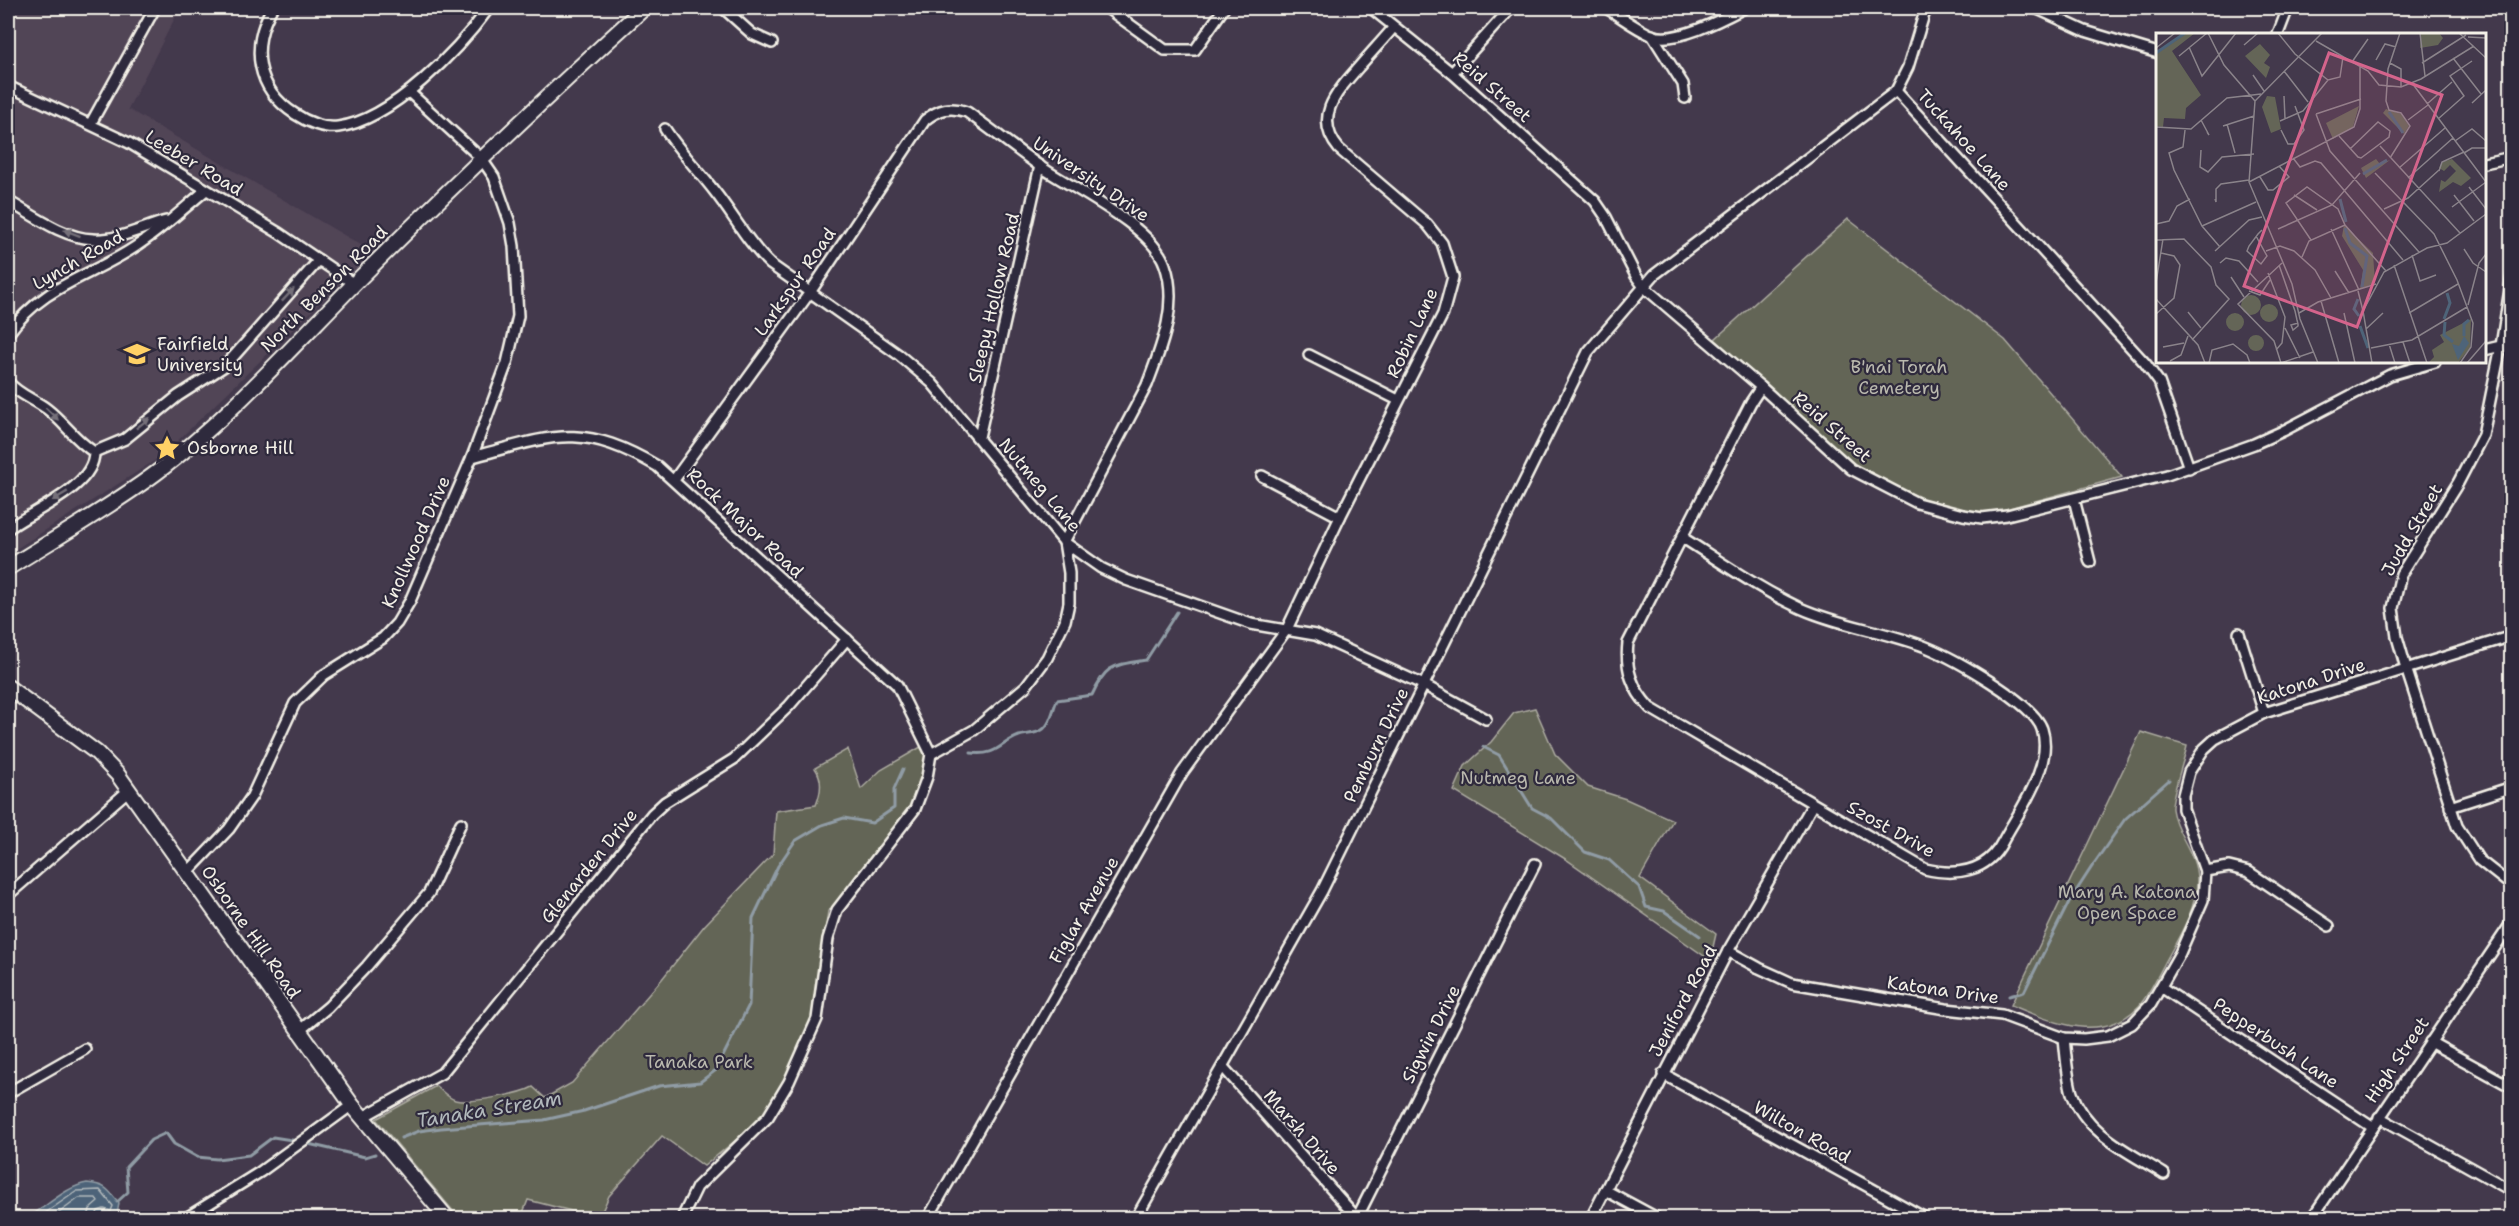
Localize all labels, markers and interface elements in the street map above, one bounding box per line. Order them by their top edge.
inset map [2156,33,2486,363]
street label: Reid Street [1447,46,1537,128]
street label: Tuckahoe Lane [1912,84,2016,196]
street label: Leeber Road [141,124,247,202]
street label: University Drive [1028,131,1154,227]
street label: Sleepy Hollow Road [963,211,1025,385]
street label: North Benson Road [255,220,393,358]
street label: Larkspur Road [749,223,841,341]
street label: Lynch Road [28,224,128,296]
one-way arrow [63,228,81,238]
street label: Robin Lane [1381,284,1443,382]
one-way arrow [281,287,295,302]
place label: Fairfield University [157,332,243,377]
school or university icon: Fairfield University [122,339,152,369]
park label: B'nai Torah Cemetery [1850,355,1948,400]
street label: Reid Street [1787,386,1877,468]
one-way arrow [44,407,58,421]
one-way arrow [136,418,151,430]
place icon: Osborne Hill [152,433,182,463]
street label: Nutmeg Lane [994,433,1086,537]
place label: Osborne Hill [187,436,294,460]
street label: Rock Major Road [681,463,809,583]
street label: Knollwood Drive [376,472,456,612]
street label: Judd Street [2376,479,2448,580]
one-way arrow [52,490,68,501]
street label: Katona Drive [2254,652,2368,710]
street label: Pemburn Drive [1338,683,1414,807]
park label: Nutmeg Lane [1460,766,1576,790]
street label: Szost Drive [1843,795,1939,863]
street label: Glenarden Drive [535,804,643,928]
street label: Figlar Avenue [1044,852,1124,968]
street label: Osborne Hill Road [196,860,306,1004]
park label: Mary A. Katona Open Space [2058,880,2196,925]
street label: Jeniford Road [1643,941,1723,1061]
street label: Katona Drive [1885,970,2001,1010]
street label: Sigwin Drive [1396,981,1466,1087]
street label: Pepperbush Lane [2208,992,2344,1094]
street label: High Street [2359,1012,2435,1108]
park label: Tanaka Park [645,1050,753,1074]
street label: Marsh Drive [1258,1084,1346,1180]
water label: Tanaka Stream [414,1085,564,1133]
street label: Wilton Road [1749,1095,1855,1169]

